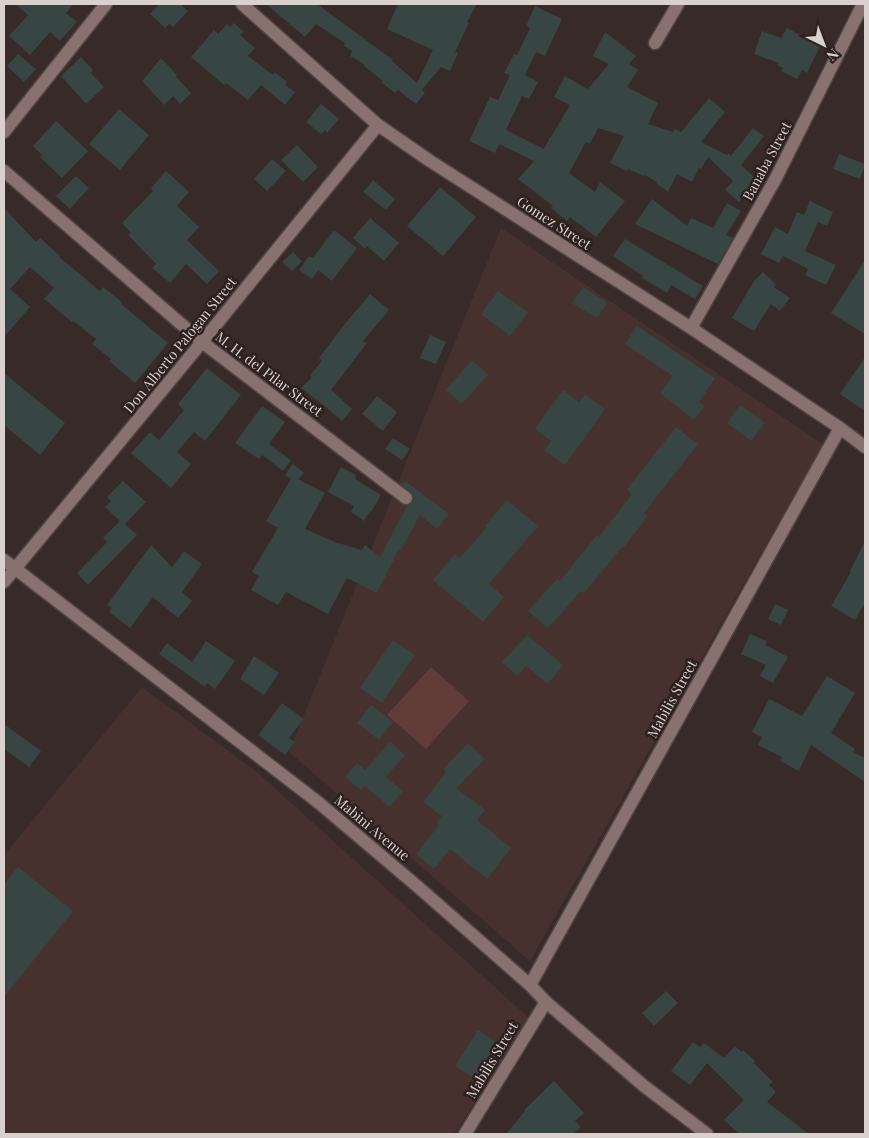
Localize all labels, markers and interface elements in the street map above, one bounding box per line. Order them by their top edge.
north arrow [799,20,849,70]
text: N [823,45,843,65]
street label: Banaba Street [738,117,796,204]
street label: Gomez Street [514,192,596,254]
street label: Don Alberto Palogan Street [119,272,241,417]
street label: M. H. del Pilar Street [212,327,328,421]
street label: Mabilis Street [642,655,701,741]
street label: Mabini Avenue [331,791,414,865]
street label: Mabilis Street [461,1017,523,1102]

